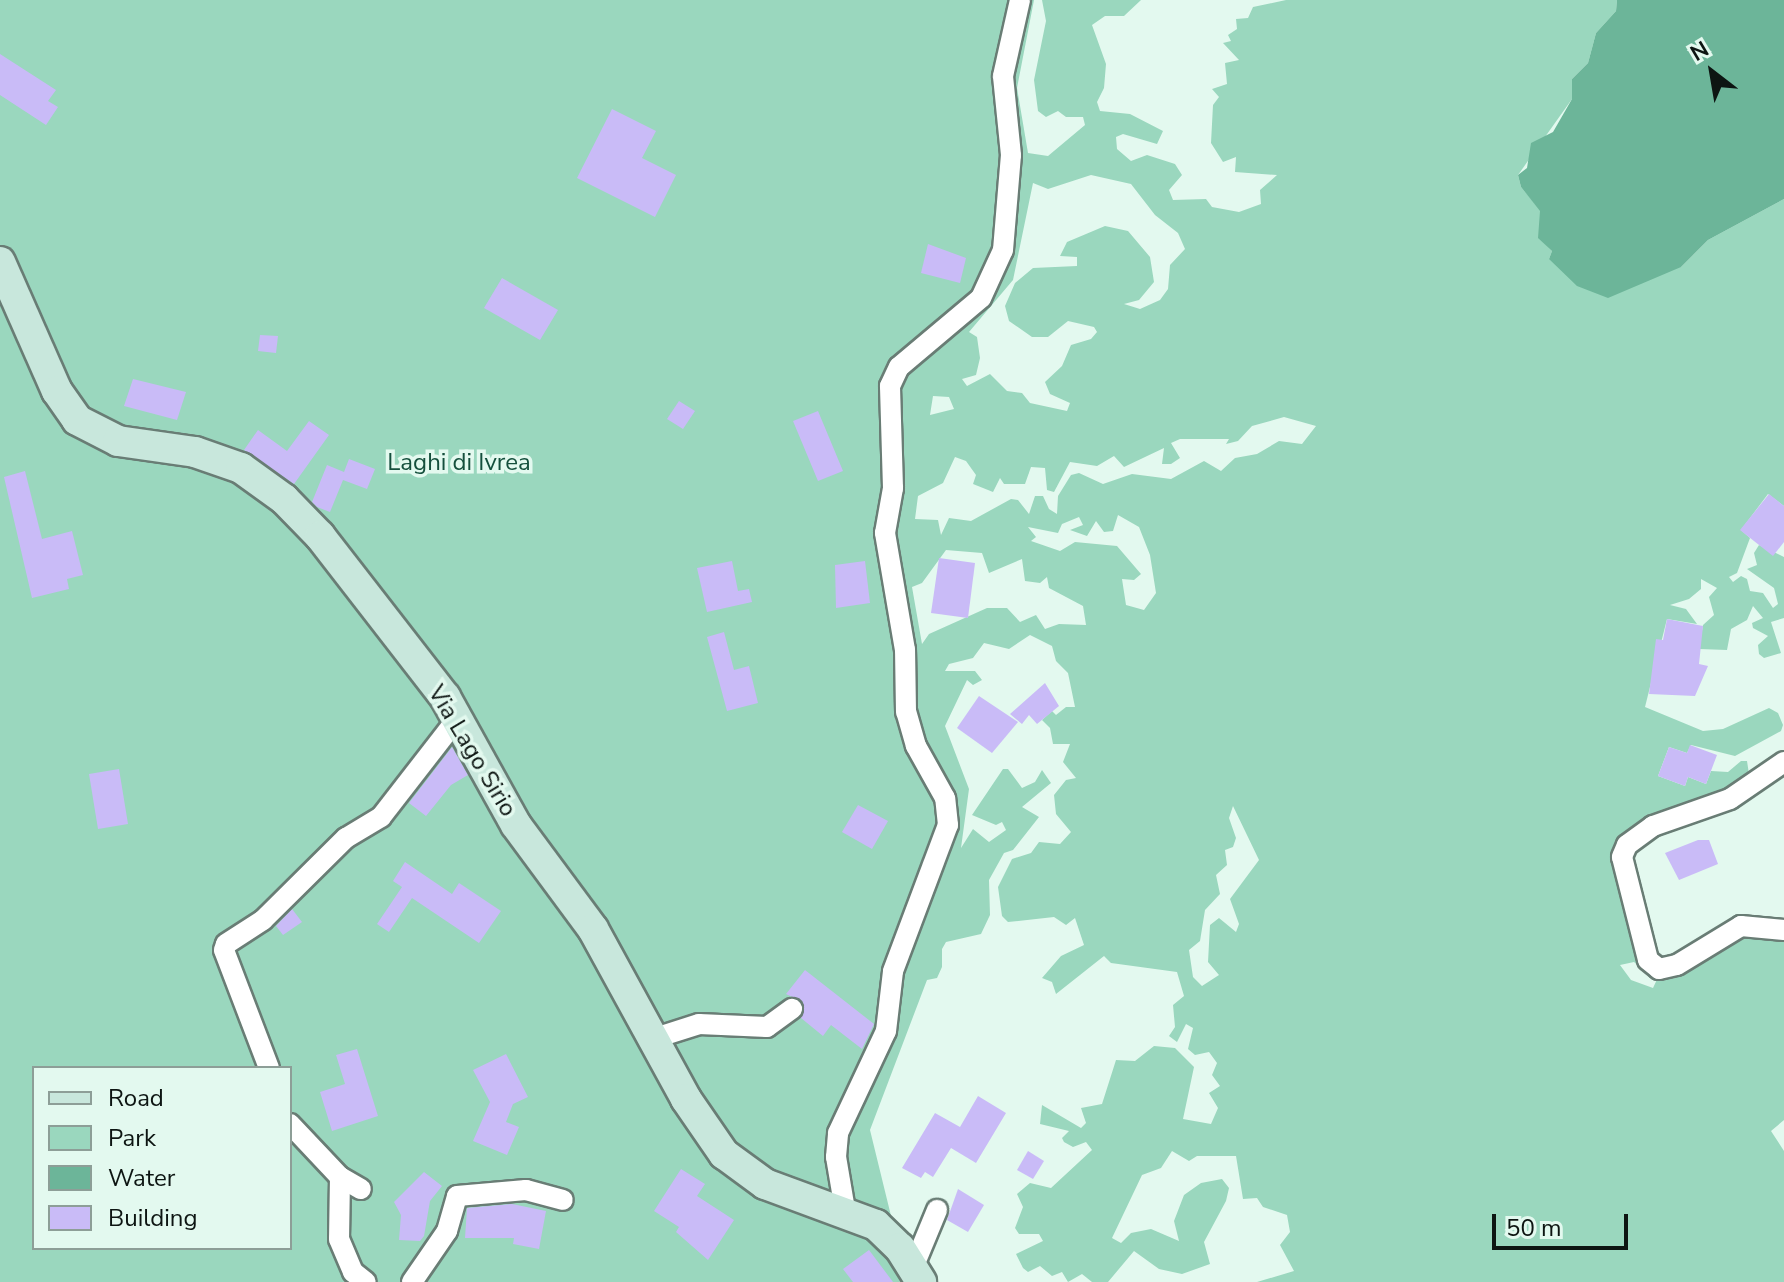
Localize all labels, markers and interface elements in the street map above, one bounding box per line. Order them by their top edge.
north arrow [1672,32,1752,112]
text: N [1685,34,1714,69]
park label: Laghi di Ivrea [387,449,531,477]
street label: Via Lago Sirio [422,680,522,822]
legend [32,1066,292,1250]
text: Road [108,1082,164,1114]
text: Park [108,1122,156,1154]
text: Water [108,1162,175,1194]
scale bar [1496,1198,1632,1248]
text: Building [108,1202,198,1234]
text: 50 m [1506,1212,1562,1244]

